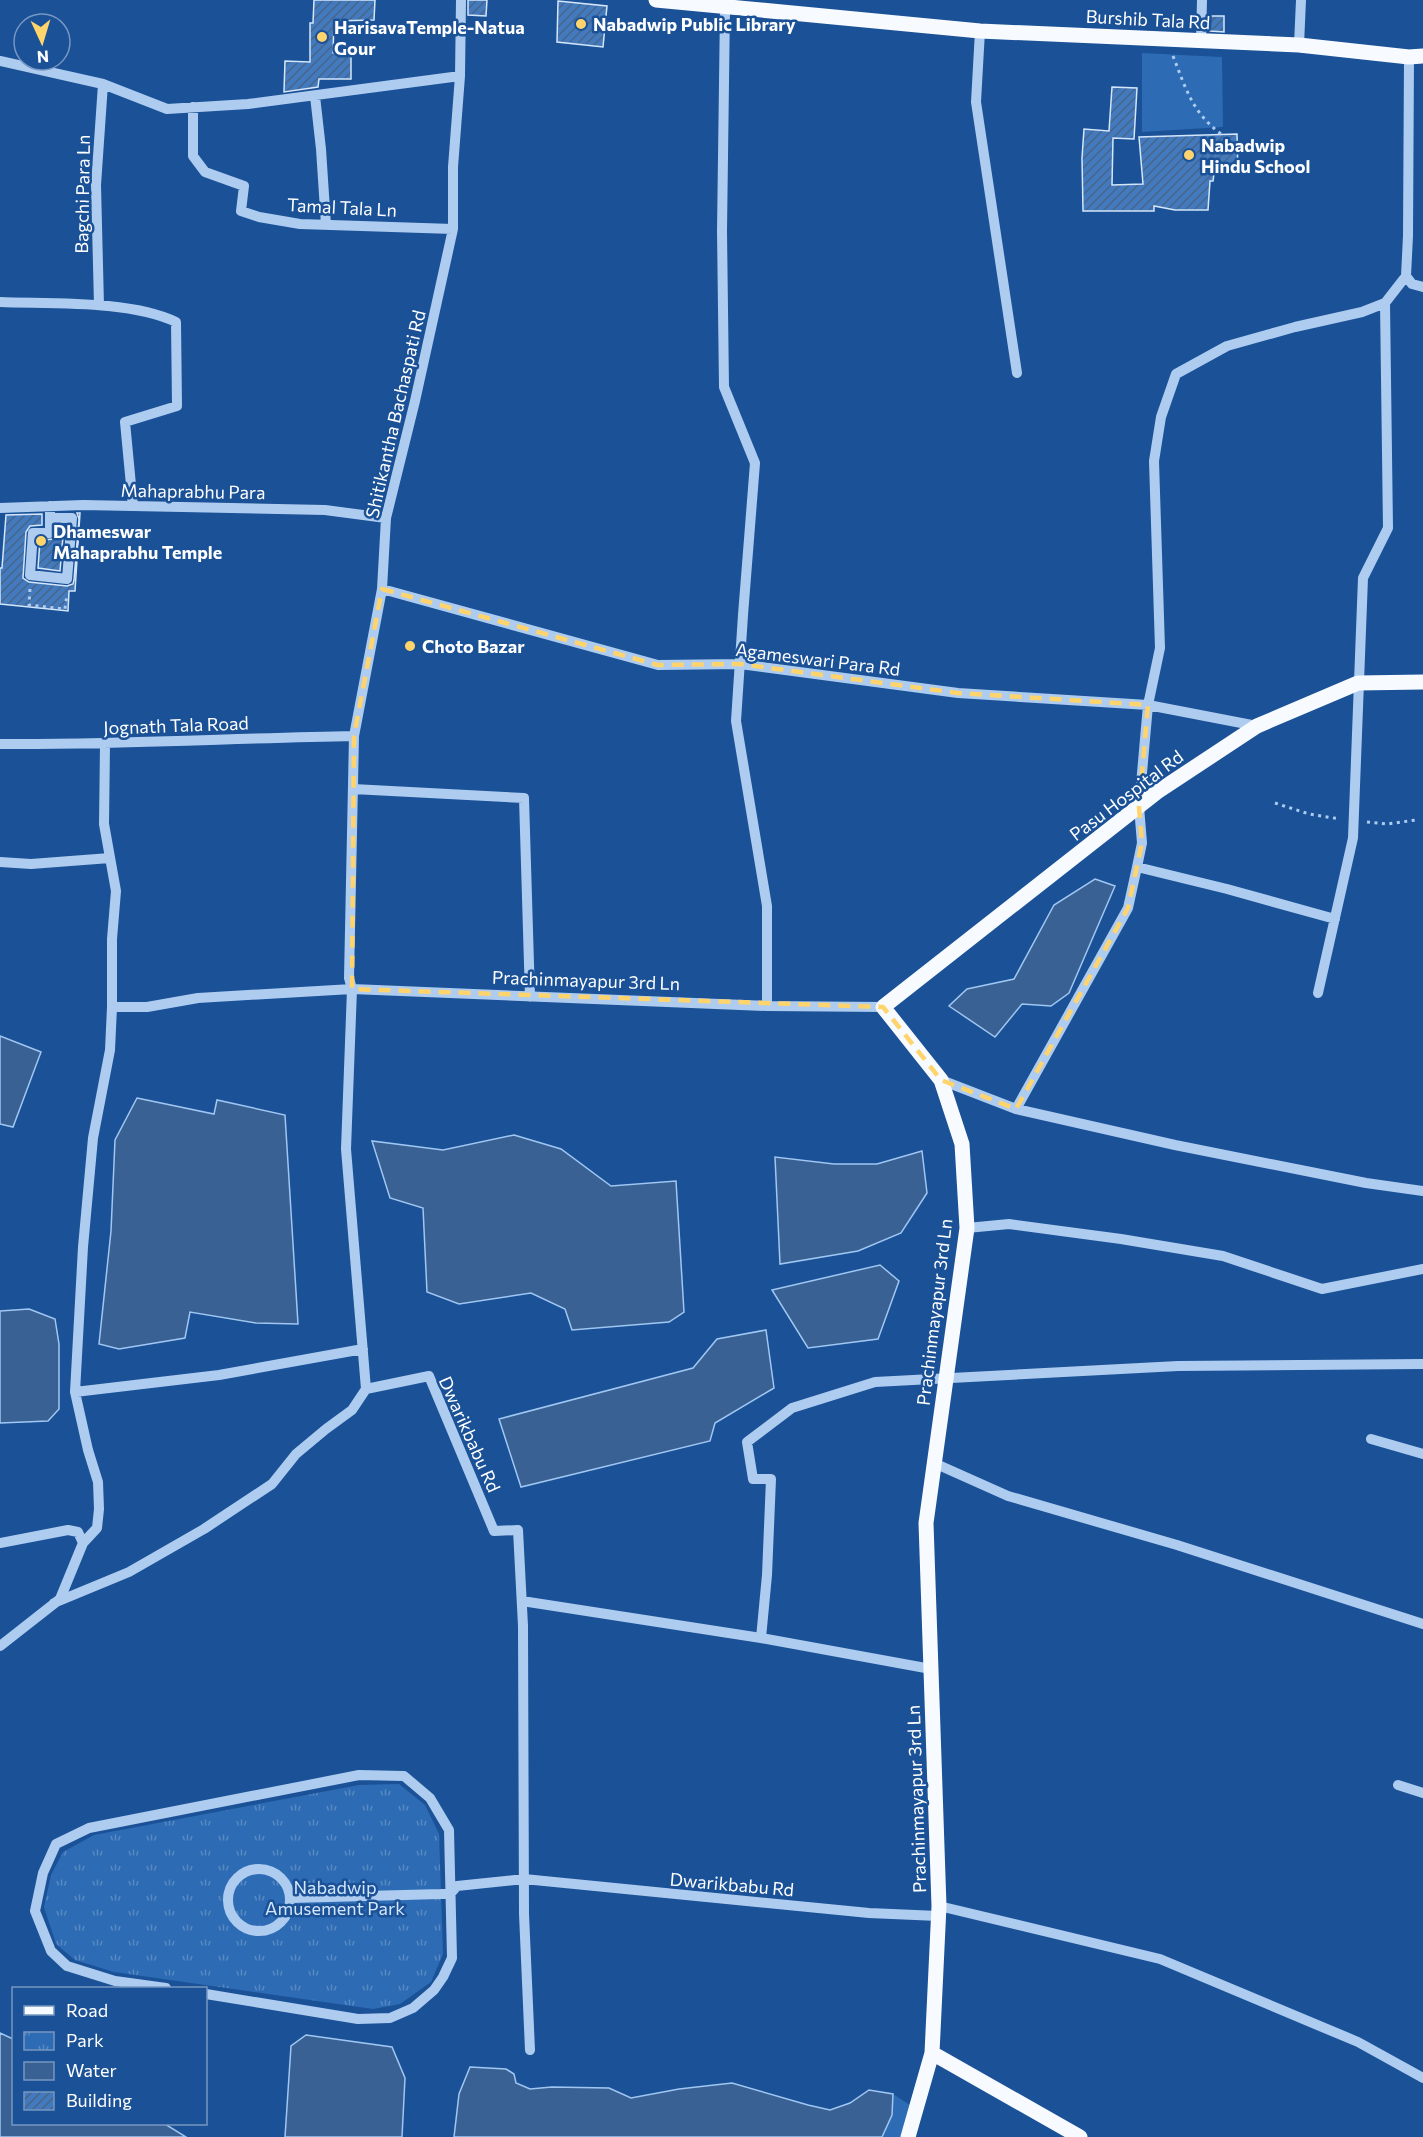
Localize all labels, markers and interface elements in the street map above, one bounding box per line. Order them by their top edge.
street label: Burshib Tala Rd [1085,5,1211,33]
north arrow [12,12,72,72]
place label: Nabadwip Public Library [593,13,796,35]
place label: HarisavaTemple-Natua Gour [334,16,525,59]
marker: Nabadwip Public Library [574,17,588,31]
marker: HarisavaTemple-Natua Gour [315,30,329,44]
text: N [36,48,50,67]
street label: Bagchi Para Ln [70,134,94,254]
place label: Nabadwip Hindu School [1201,134,1311,177]
marker: Nabadwip Hindu School [1182,148,1196,162]
street label: Tamal Tala Ln [286,193,398,221]
street label: Shitikantha Bachaspati Rd [360,308,430,520]
street label: Mahaprabhu Para [120,479,266,503]
place label: Dhameswar Mahaprabhu Temple [53,520,222,563]
marker: Dhameswar Mahaprabhu Temple [34,534,48,548]
place label: Choto Bazar [422,635,525,657]
street label: Agameswari Para Rd [734,638,902,680]
marker: Choto Bazar [403,639,417,653]
street label: Jognath Tala Road [103,711,249,739]
street label: Pasu Hospital Rd [1065,745,1187,845]
street label: Prachinmayapur 3rd Ln [492,966,680,994]
street label: Prachinmayapur 3rd Ln [912,1217,956,1407]
street label: Dwarikbabu Rd [435,1373,505,1495]
street label: Prachinmayapur 3rd Ln [902,1705,930,1893]
street label: Dwarikbabu Rd [669,1868,795,1900]
park label: Nabadwip Amusement Park [265,1876,405,1919]
legend [12,1987,207,2125]
text: Road [66,1999,108,2021]
text: Park [66,2029,104,2051]
text: Water [66,2059,117,2081]
text: Building [66,2089,132,2111]

